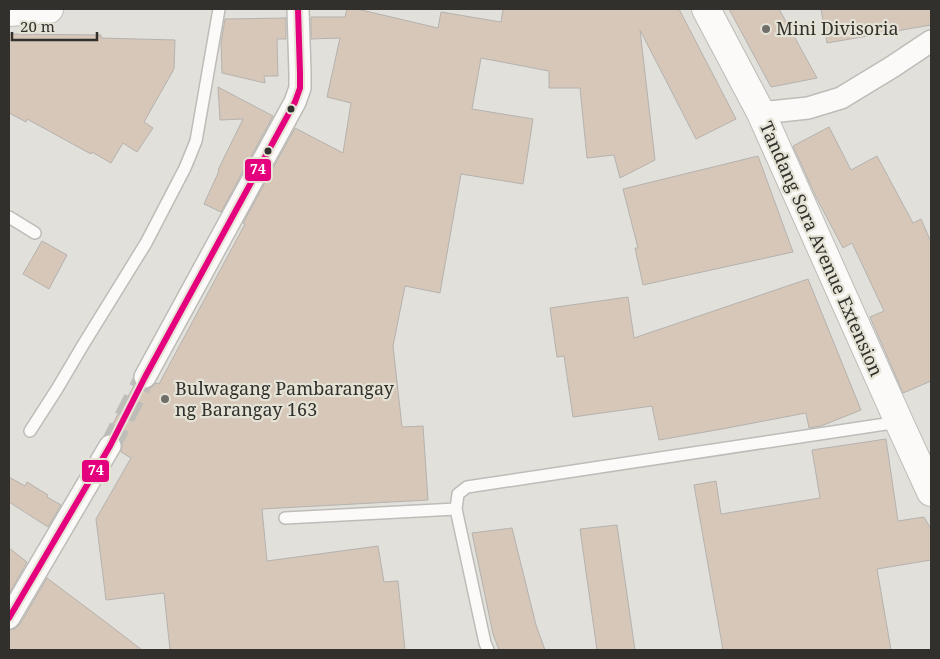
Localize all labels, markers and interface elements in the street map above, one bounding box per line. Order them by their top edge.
scale bar [12,10,98,42]
text: 20 m [20,16,55,36]
place label: Mini Divisoria [776,16,899,40]
marker: Mini Divisoria [760,23,772,35]
unlabelled marker [286,104,296,114]
street label: Tandang Sora Avenue Extension [755,117,889,380]
unlabelled marker [263,146,273,156]
line badge: 74 [244,158,272,182]
text: 74 [250,159,266,178]
place label: Bulwagang Pambarangay ng Barangay 163 [175,376,395,421]
marker: Bulwagang Pambarangay ng Barangay 163 [159,393,171,405]
line badge: 74 [81,459,110,483]
text: 74 [88,460,104,479]

